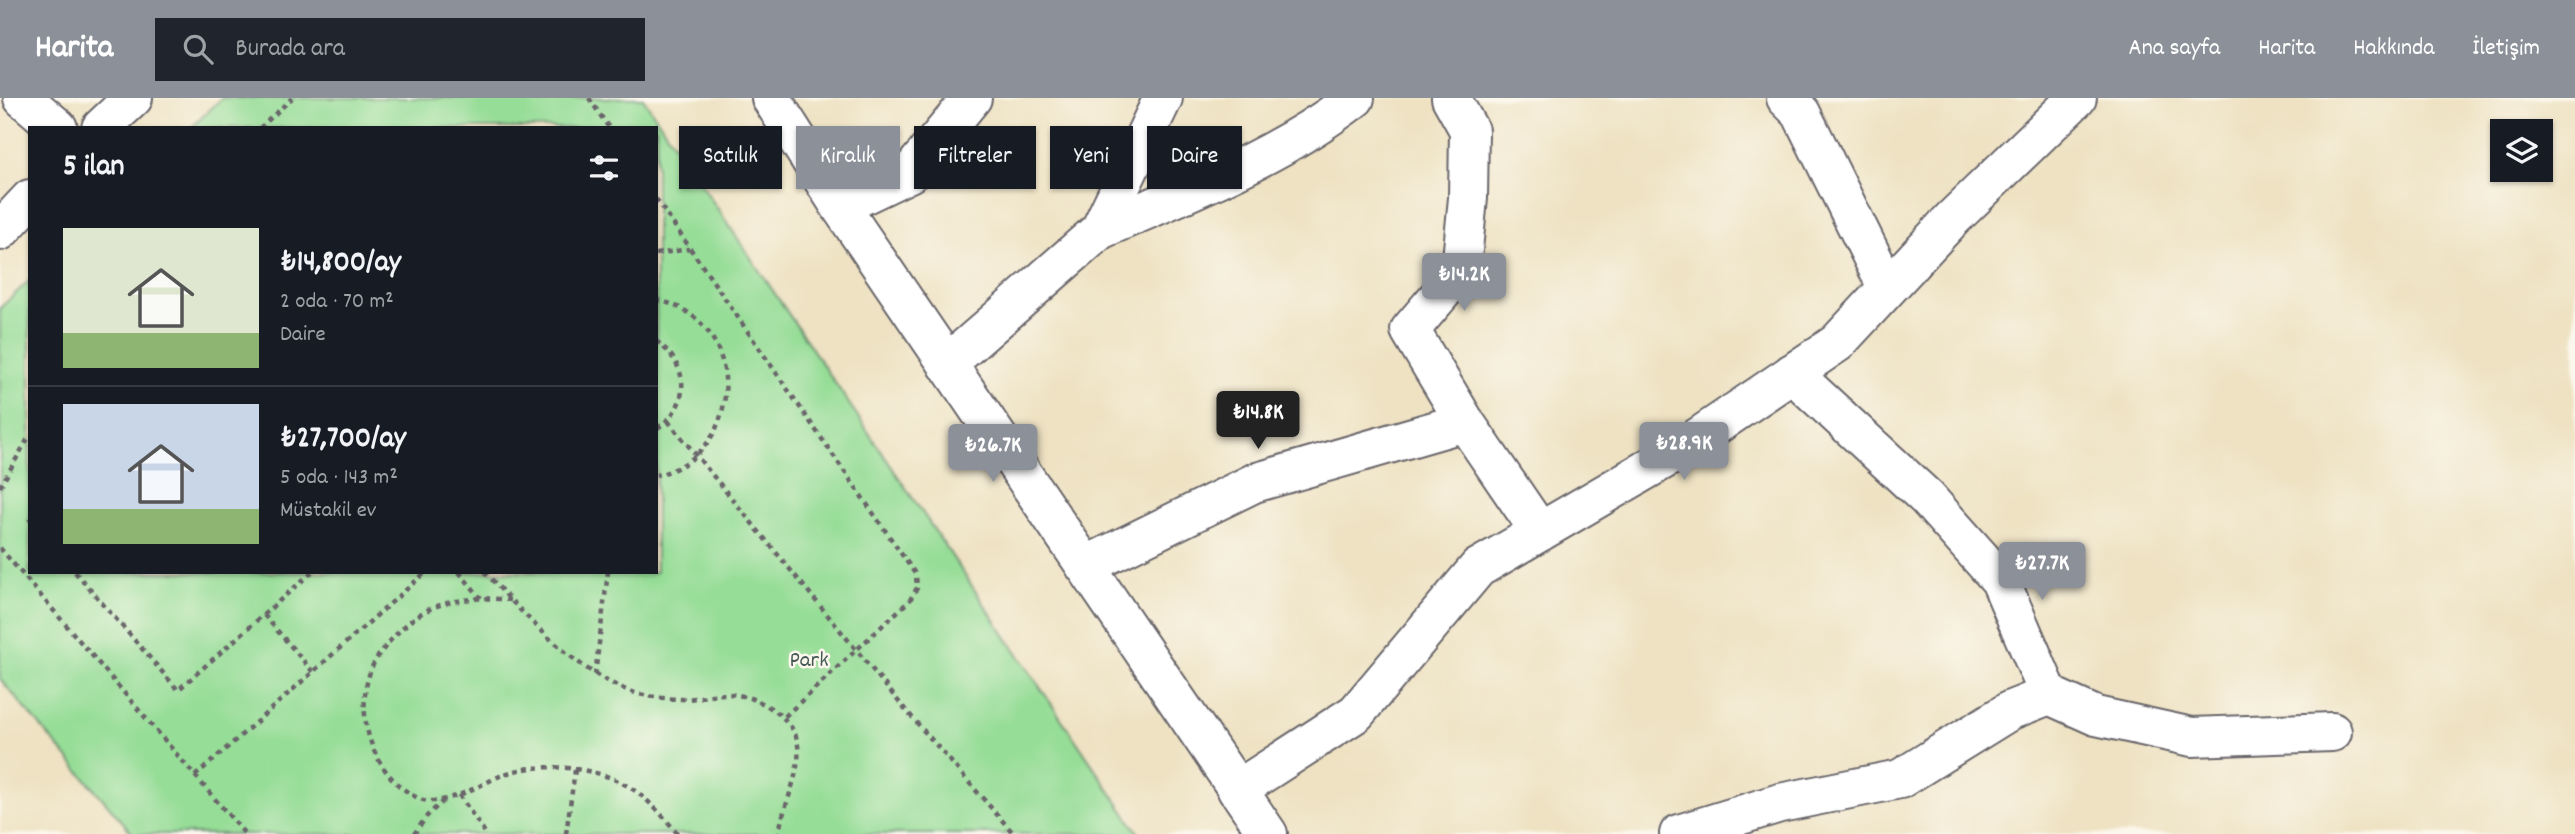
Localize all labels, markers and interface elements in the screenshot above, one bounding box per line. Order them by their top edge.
search box [155,18,645,81]
text: Harita [35,26,113,73]
icon: search [179,30,217,68]
text: Burada ara [235,31,345,68]
text: Ana sayfa [2129,32,2220,66]
text: Harita [2258,32,2315,66]
text: Hakkında [2353,32,2435,66]
text: İletişim [2473,32,2540,66]
map controls [2490,119,2553,182]
button: layers [2490,119,2553,182]
chip: Satılık [679,126,782,189]
chip: Kiralık [796,126,900,189]
chip: Filtreler [914,126,1036,189]
chip: Yeni [1050,126,1133,189]
chip: Daire [1147,126,1242,189]
text: 5 ilan [63,147,124,190]
icon: filters [585,149,623,187]
text: ₺14,800/ay [280,243,401,286]
pin: ₺14.2K [1407,254,1521,313]
icon: home [119,256,203,340]
text: ₺14.2K [1438,259,1490,292]
text: 2 oda · 70 m² [280,286,394,319]
text: Daire [280,319,326,352]
pin: ₺14.8K [1201,392,1315,451]
text: ₺14.8K [1232,397,1284,430]
text: ₺27,700/ay [280,419,406,462]
pin: ₺28.9K [1627,422,1741,482]
pin: ₺26.7K [936,424,1050,484]
text: ₺28.9K [1655,428,1713,461]
text: ₺26.7K [964,430,1022,463]
icon: home [119,432,203,516]
text: 5 oda · 143 m² [280,462,398,495]
text: Müstakil ev [280,495,376,528]
pin: ₺27.7K [1985,542,2099,602]
text: ₺27.7K [2015,548,2069,581]
park label: Park [789,645,829,678]

